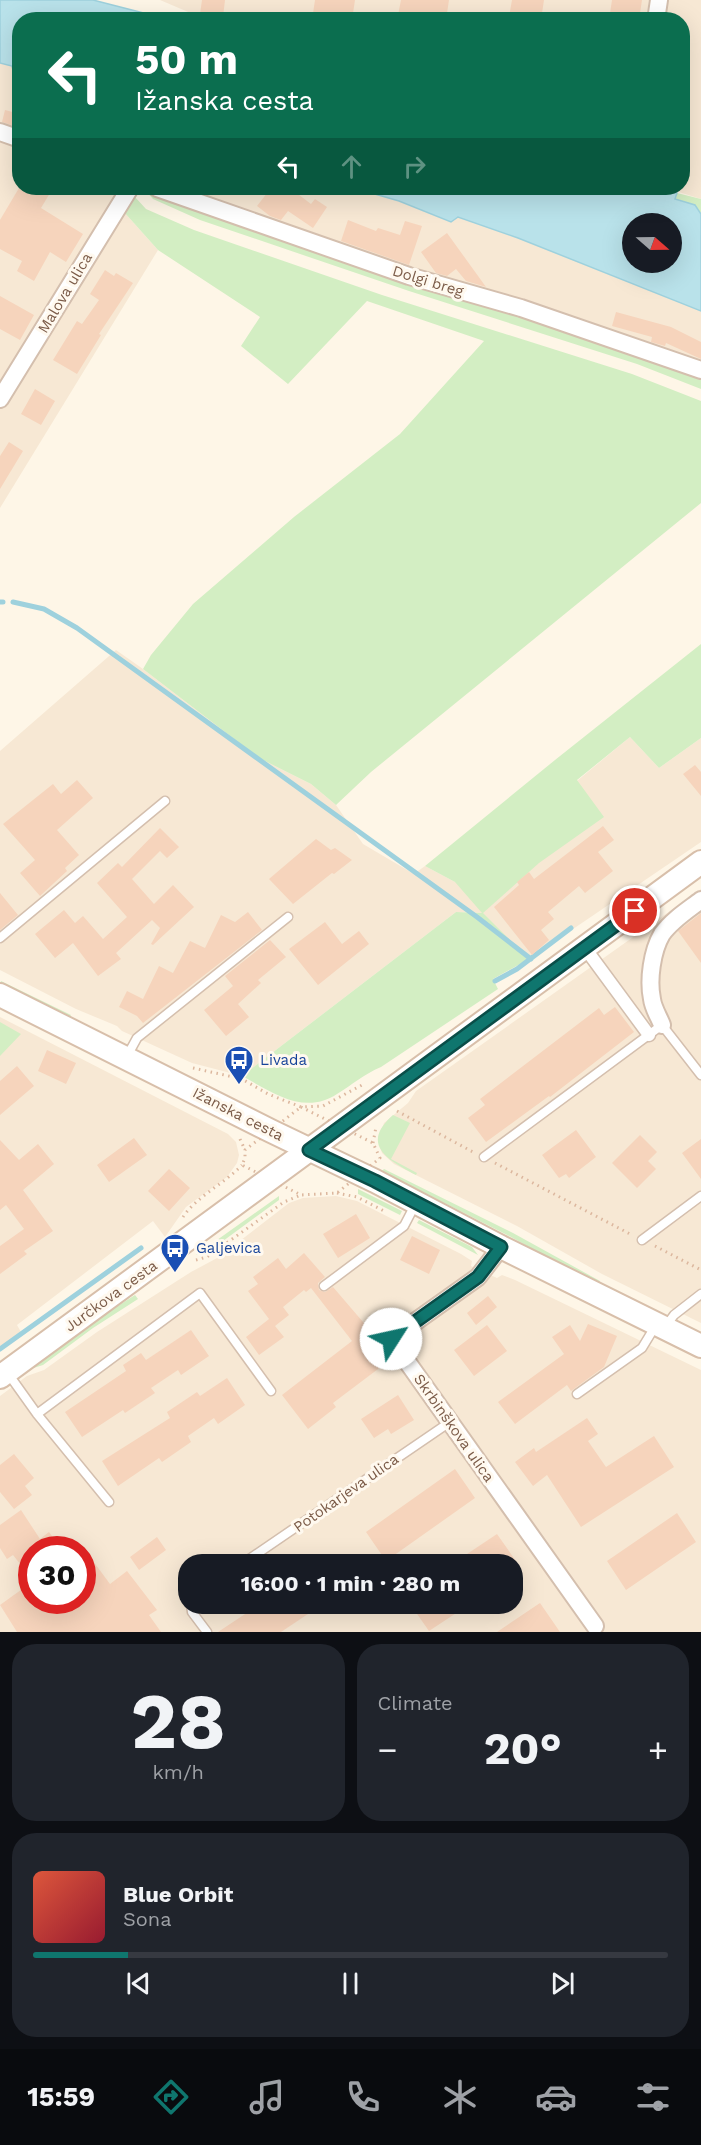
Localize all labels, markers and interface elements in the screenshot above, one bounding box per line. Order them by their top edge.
text: 50 m [135,35,238,84]
icon: left [36,36,114,114]
text: Ižanska cesta [135,85,314,117]
icon: left [272,150,305,183]
icon: ahead [335,150,368,183]
icon: right [398,150,431,183]
north arrow [622,213,682,273]
map controls [622,213,682,273]
street label: Malova ulica [34,249,96,336]
street label: Dolgi breg [390,262,466,300]
pin [609,885,660,936]
icon: arrive [618,894,651,927]
bus stop icon: Livada [223,1044,255,1086]
place label: Livada [260,1051,307,1069]
street label: Ižanska cesta [190,1083,287,1145]
bus stop icon: Galjevica [159,1232,191,1274]
place label: Galjevica [196,1239,262,1257]
street label: Jurčkova cesta [61,1256,161,1336]
position arrow [359,1307,423,1371]
street label: Skrbinškova ulica [410,1371,498,1486]
street label: Potokarjeva ulica [290,1450,402,1536]
speed limit sign: 30 [18,1536,96,1614]
text: 16:00 · 1 min · 280 m [241,1571,460,1596]
text: 28 [131,1675,226,1767]
text: Climate [378,1691,453,1715]
text: 20° [484,1722,562,1775]
text: − [378,1730,397,1769]
text: + [648,1730,668,1769]
text: km/h [152,1760,204,1784]
text: Blue Orbit [123,1882,233,1907]
text: Sona [123,1907,172,1931]
icon: previous [122,1967,155,2000]
icon: pause [334,1967,367,2000]
icon: next [546,1967,579,2000]
icon: directions [150,2076,192,2118]
icon: music [246,2076,288,2118]
icon: phone [342,2076,384,2118]
icon: climate [439,2076,481,2118]
icon: car [535,2076,577,2118]
icon: filters [632,2076,674,2118]
text: 15:59 [27,2081,95,2113]

